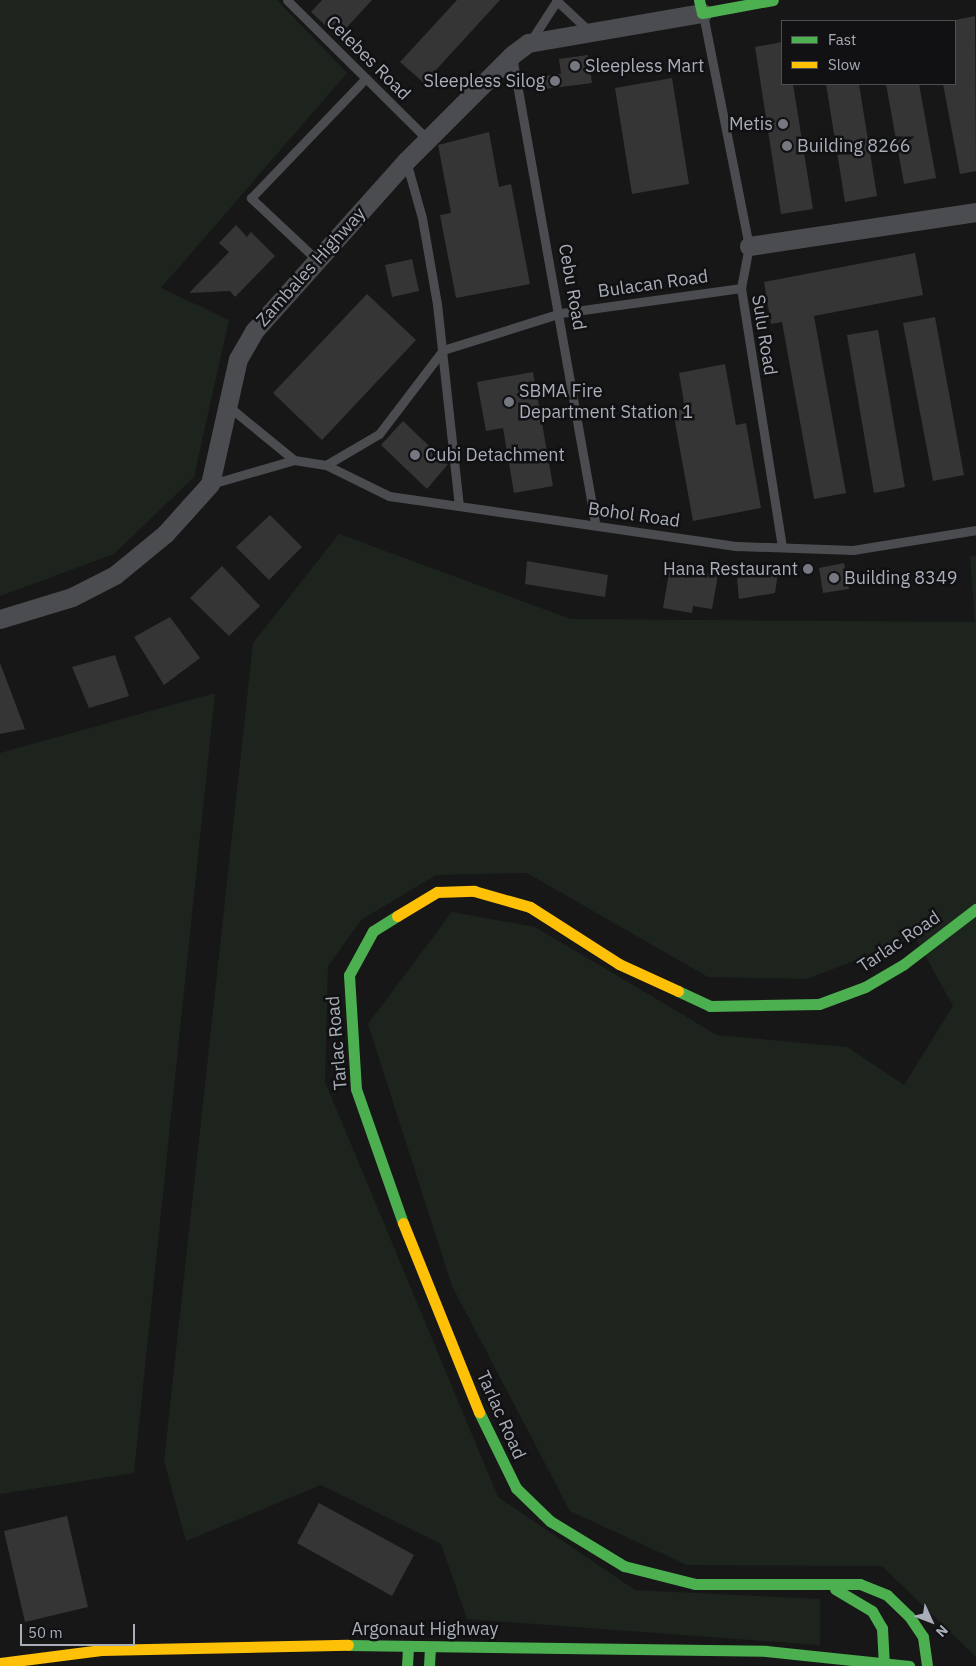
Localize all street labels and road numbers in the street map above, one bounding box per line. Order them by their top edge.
street label: Celebes Road [321,11,415,105]
street label: Zambales Highway [252,203,370,331]
street label: Cebu Road [554,242,590,332]
street label: Bulacan Road [597,266,709,302]
street label: Sulu Road [747,293,781,377]
street label: Bohol Road [587,498,681,532]
street label: Tarlac Road [854,907,944,977]
street label: Tarlac Road [322,995,352,1091]
street label: Tarlac Road [472,1367,530,1463]
street label: Argonaut Highway [352,1618,498,1640]

